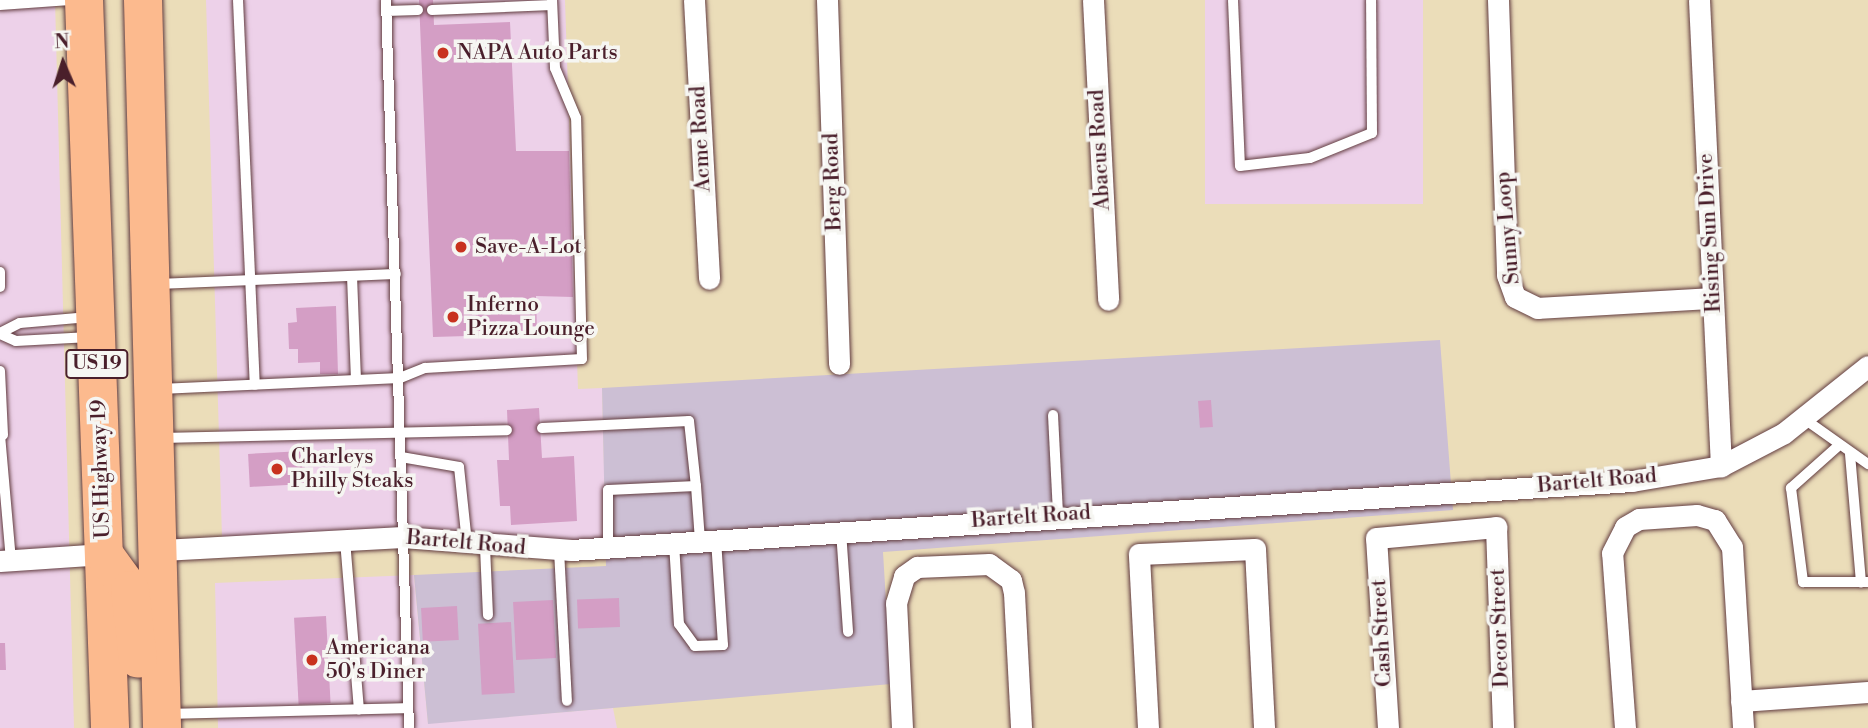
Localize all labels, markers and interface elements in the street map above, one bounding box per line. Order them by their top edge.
north arrow [28,28,98,98]
text: N [54,30,70,54]
place label: NAPA Auto Parts [457,40,618,66]
marker: NAPA Auto Parts [435,45,451,61]
street label: Acme Road [686,85,716,193]
street label: Abacus Road [1084,89,1116,211]
street label: Berg Road [819,133,847,231]
street label: Rising Sun Drive [1693,153,1727,313]
street label: Sunny Loop [1491,171,1525,285]
place label: Save-A-Lot [475,234,582,260]
marker: Save-A-Lot [453,239,469,255]
place label: Inferno Pizza Lounge [467,292,595,342]
marker: Inferno Pizza Lounge [445,309,461,325]
road number: US 19 [64,348,130,380]
street label: US Highway 19 [86,399,116,539]
place label: Charleys Philly Steaks [291,444,413,494]
marker: Charleys Philly Steaks [269,461,285,477]
street label: Bartelt Road [1536,463,1658,499]
street label: Bartelt Road [970,500,1092,534]
street label: Bartelt Road [405,525,527,561]
street label: Decor Street [1485,568,1515,688]
street label: Cash Street [1367,578,1397,688]
place label: Americana 50's Diner [326,635,430,685]
marker: Americana 50's Diner [304,652,320,668]

